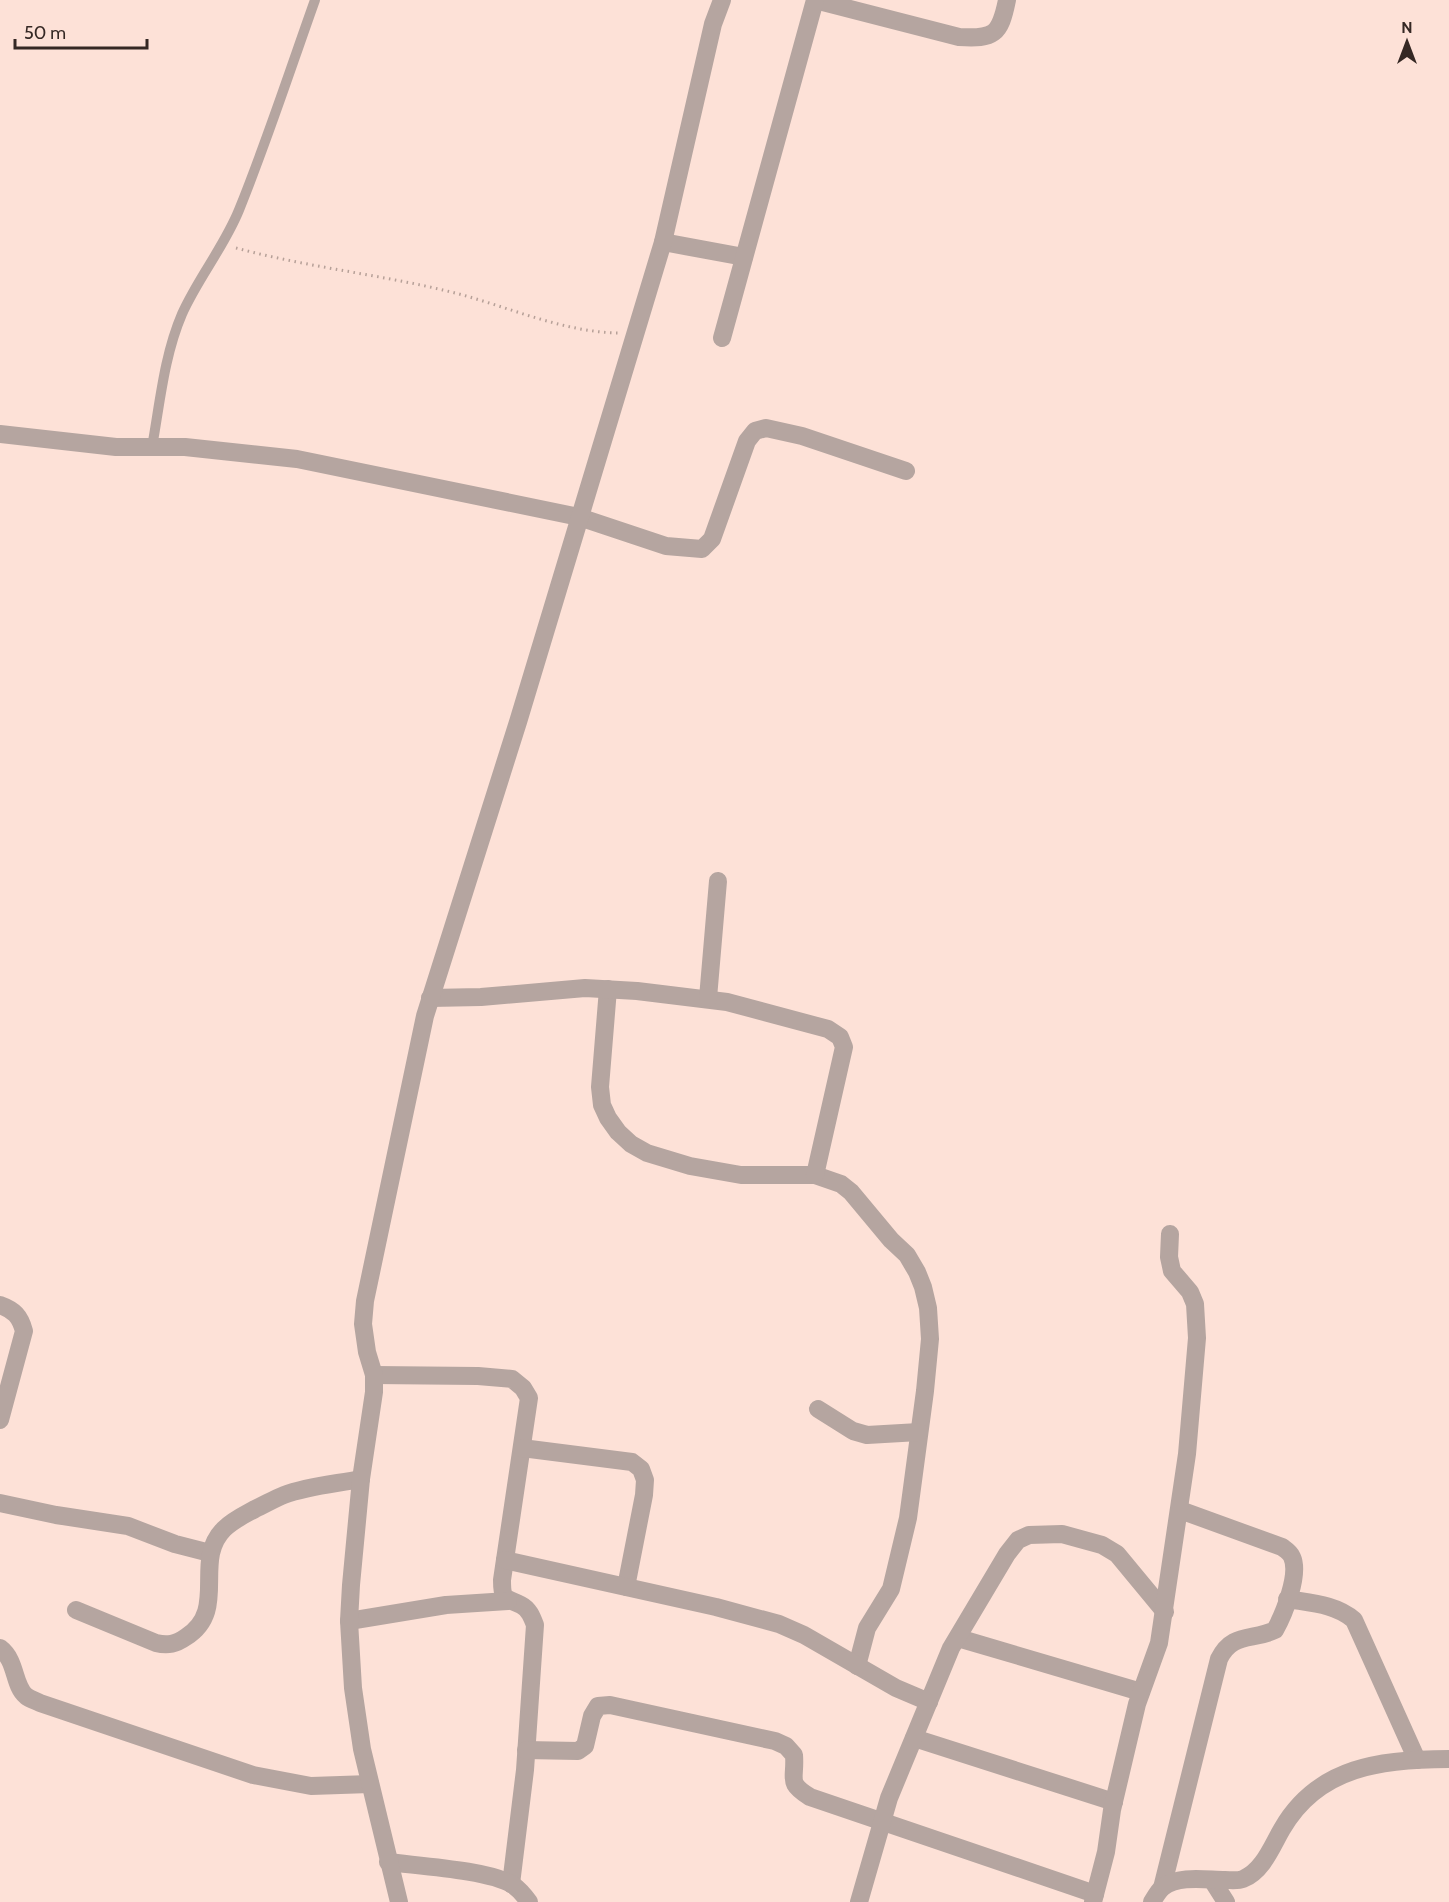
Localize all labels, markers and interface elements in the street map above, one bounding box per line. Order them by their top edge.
scale bar [15,12,147,50]
north arrow [1377,12,1437,72]
text: N [1401,18,1413,37]
text: 50 m [24,22,66,44]

